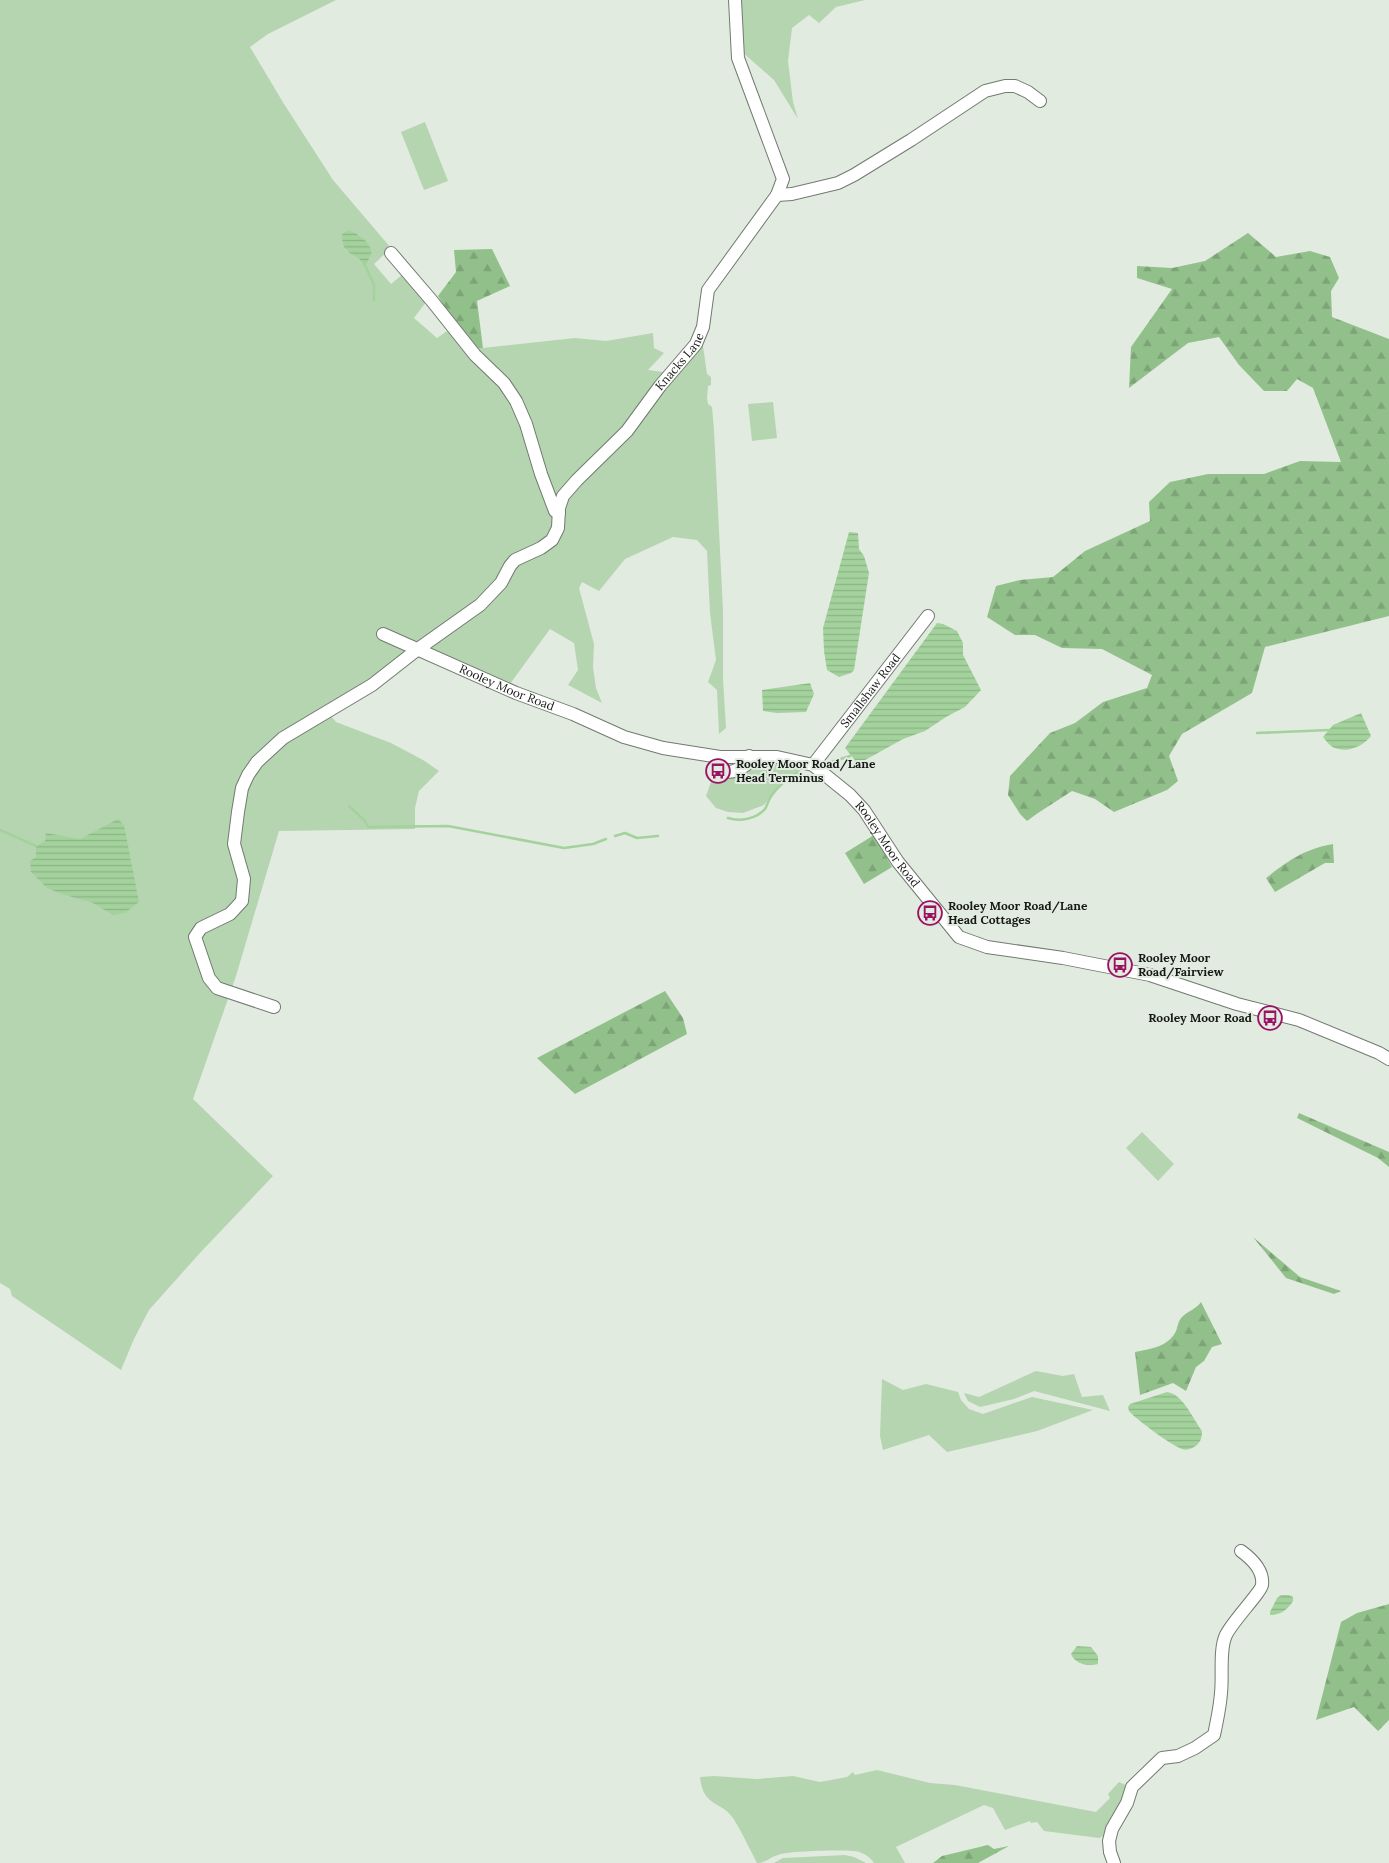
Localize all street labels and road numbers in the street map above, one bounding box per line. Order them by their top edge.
street label: Knacks Lane [652,330,707,393]
street label: Smallshaw Road [837,650,903,730]
street label: Rooley Moor Road [457,661,557,714]
street label: Rooley Moor Road [852,798,923,890]

